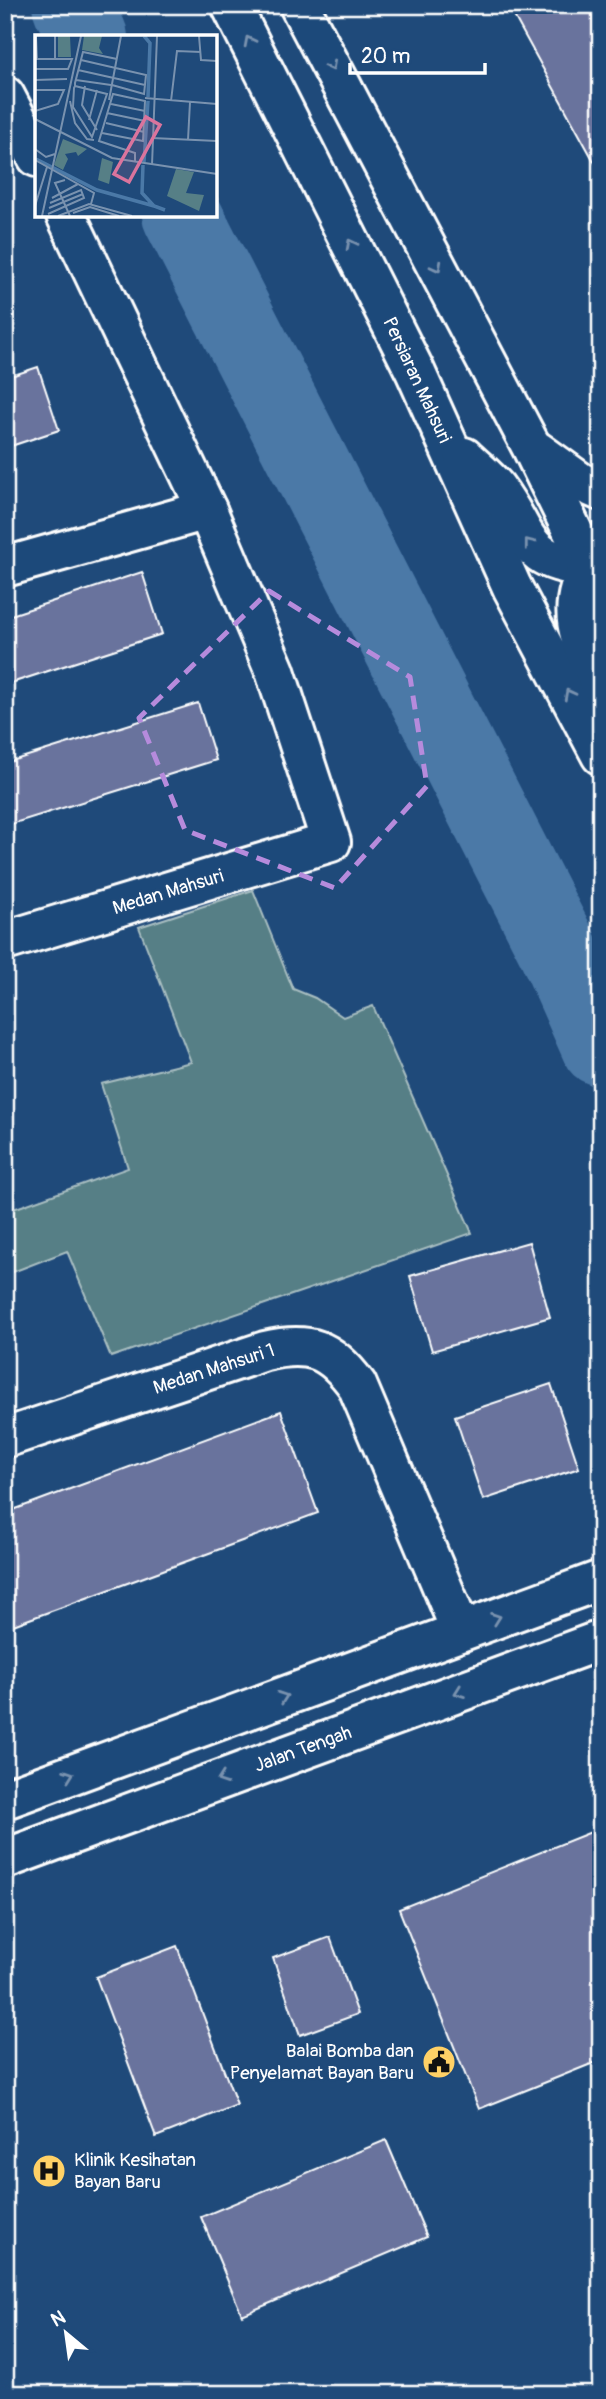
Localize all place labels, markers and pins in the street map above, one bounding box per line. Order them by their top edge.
place label: Balai Bomba dan Penyelamat Bayan Baru [230,2039,414,2085]
public building icon: Balai Bomba dan Penyelamat Bayan Baru [420,2043,458,2081]
place label: Klinik Kesihatan Bayan Baru [74,2148,196,2194]
hospital icon: Klinik Kesihatan Bayan Baru [30,2152,68,2190]

